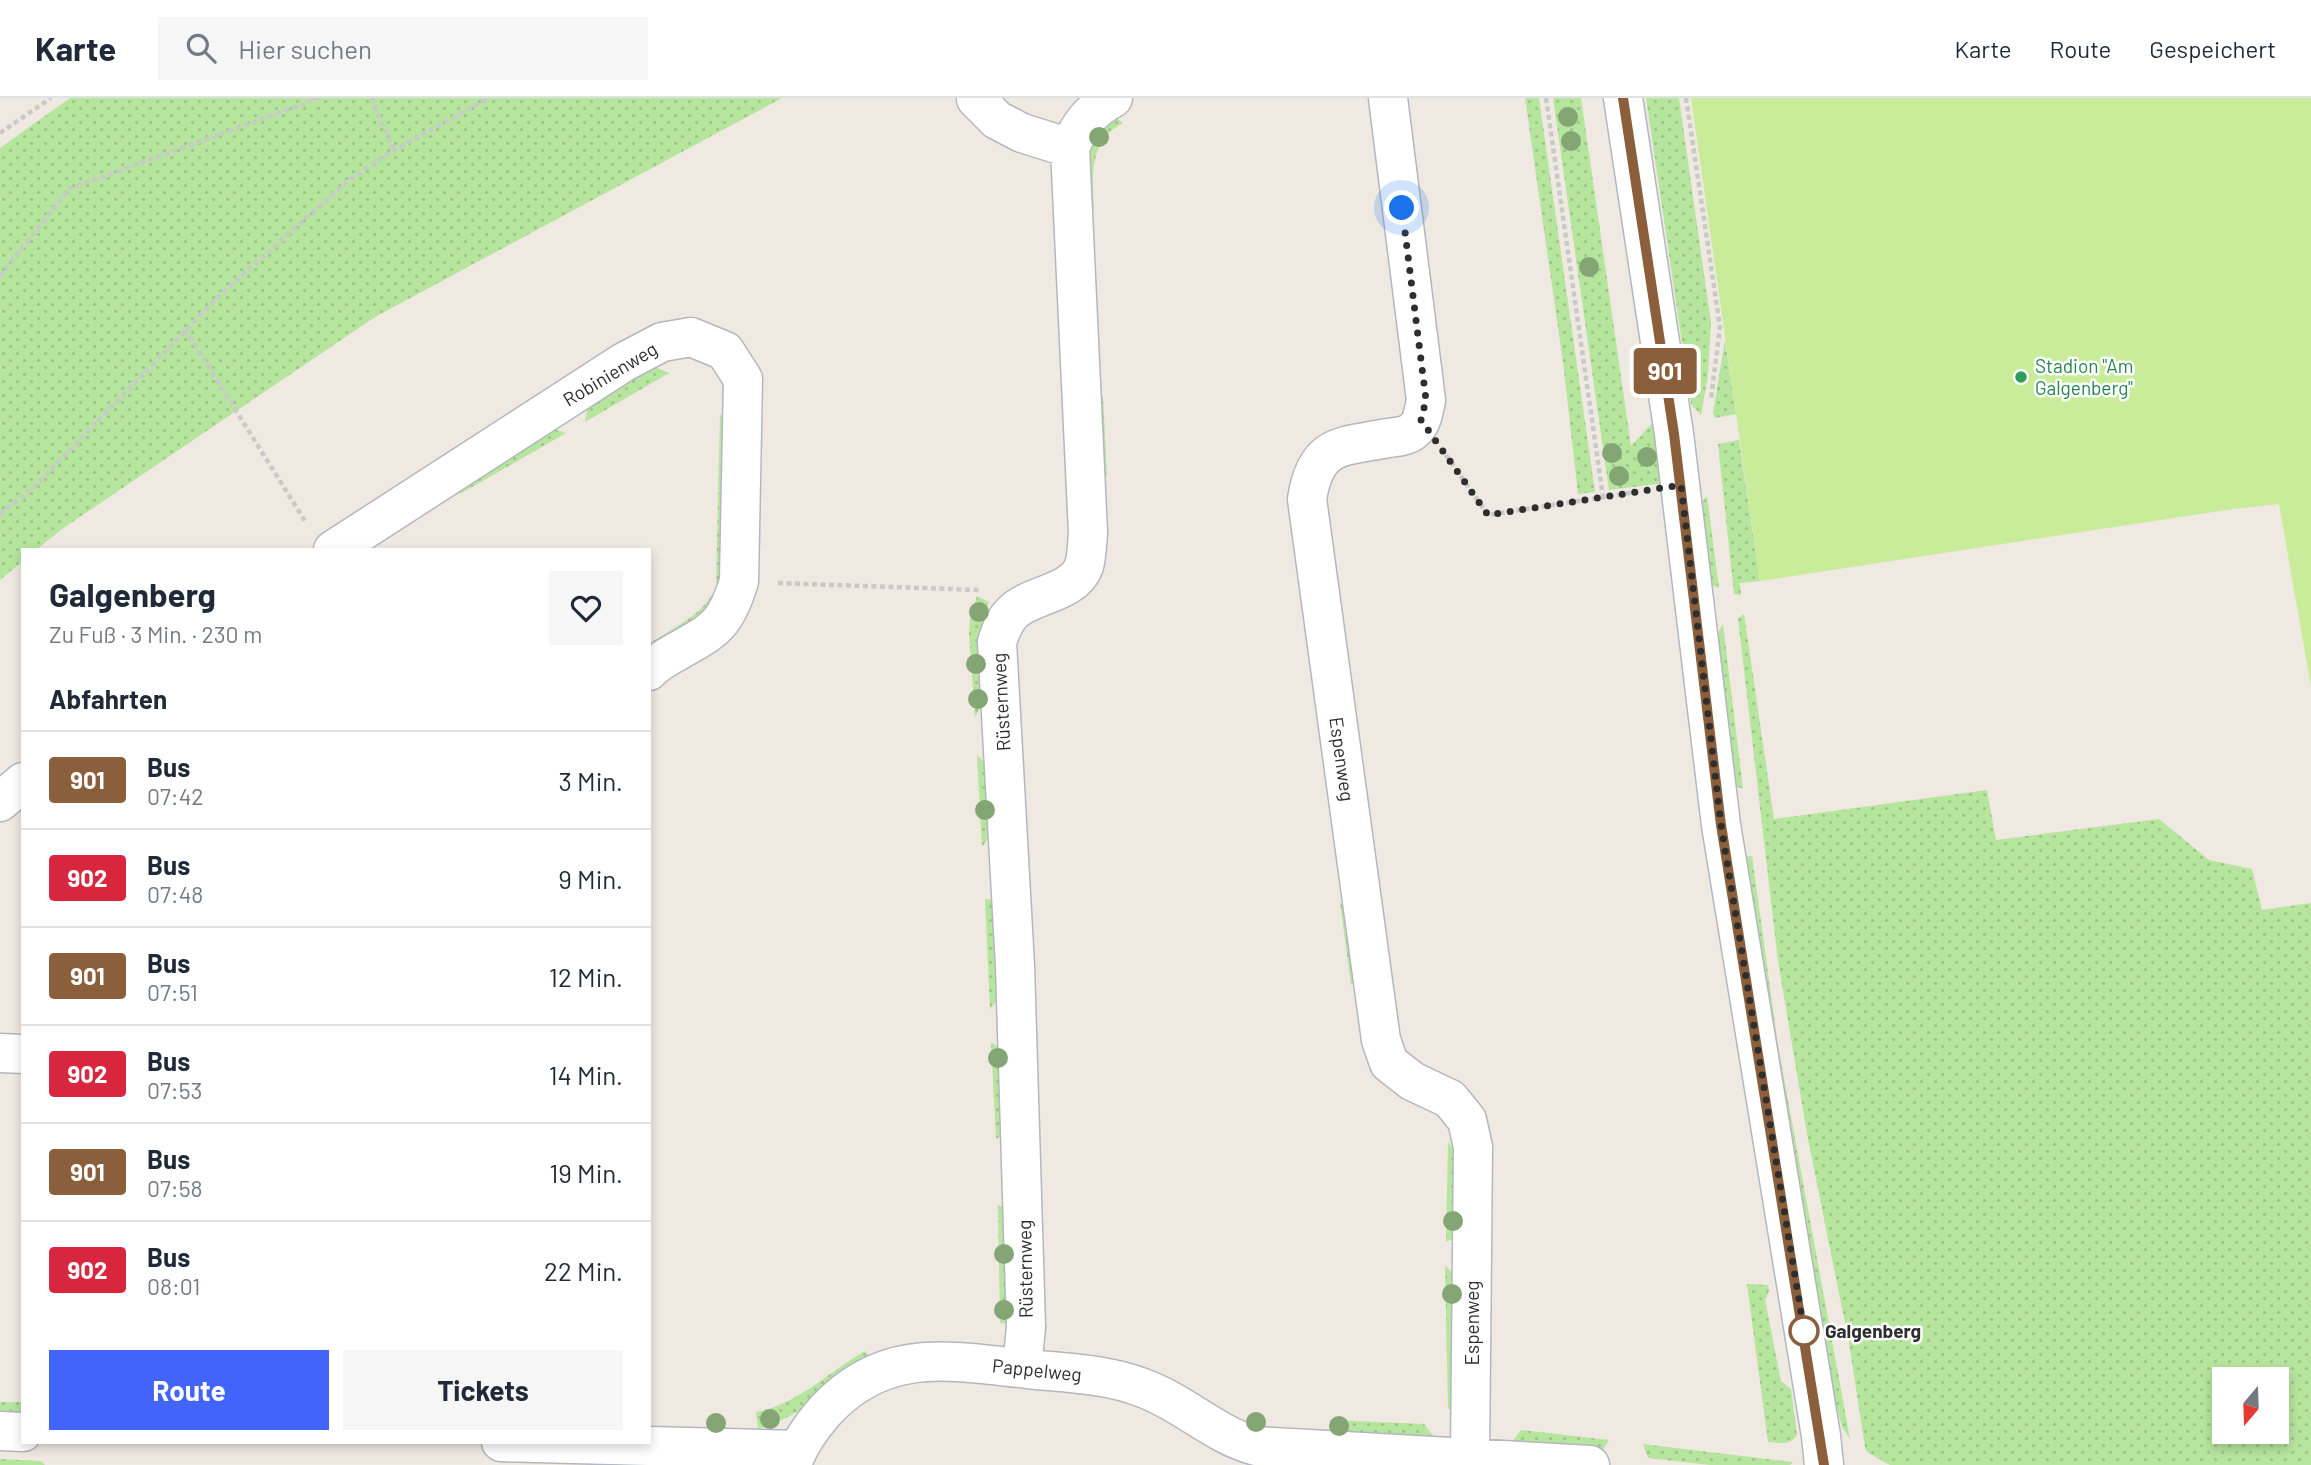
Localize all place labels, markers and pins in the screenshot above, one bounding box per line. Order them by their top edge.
place label: Stadion "Am Galgenberg" [2035,354,2133,399]
marker: Stadion "Am Galgenberg" [2013,369,2029,385]
marker: Galgenberg [1789,1316,1819,1346]
place label: Galgenberg [1825,1319,1921,1342]

